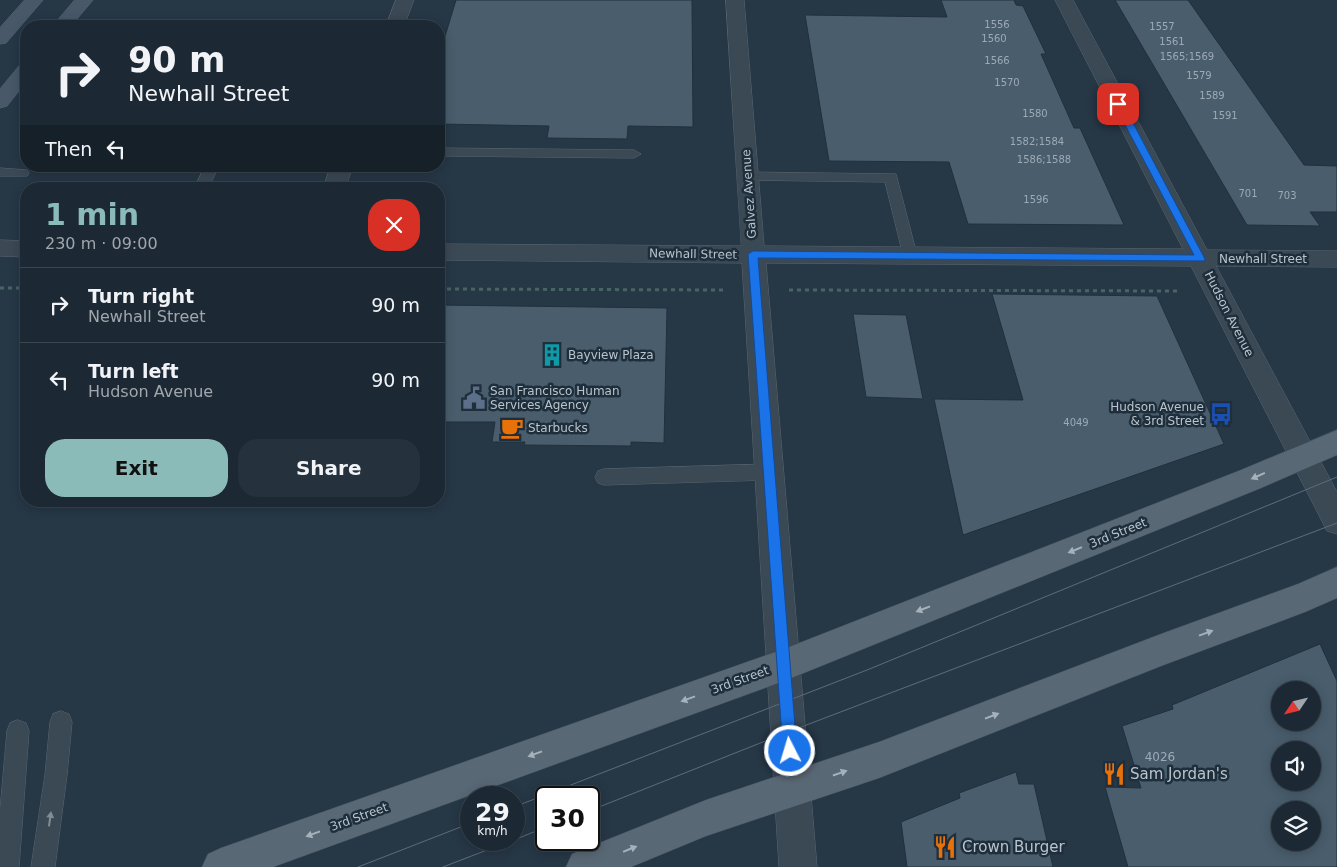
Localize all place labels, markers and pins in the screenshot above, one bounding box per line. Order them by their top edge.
pin [1097,83,1139,125]
building icon: Bayview Plaza [539,342,565,368]
place label: Bayview Plaza [568,348,654,362]
place label: San Francisco Human Services Agency [490,384,620,412]
public building icon: San Francisco Human Services Agency [461,385,487,411]
place label: Hudson Avenue & 3rd Street [1110,400,1204,428]
bus stop icon: Hudson Avenue & 3rd Street [1208,401,1234,427]
cafe icon: Starbucks [499,415,525,441]
place label: Starbucks [528,421,588,435]
restaurant icon: Sam Jordan's [1101,761,1127,787]
place label: Sam Jordan's [1130,765,1228,783]
restaurant icon: Crown Burger [932,834,958,860]
place label: Crown Burger [962,838,1065,856]

